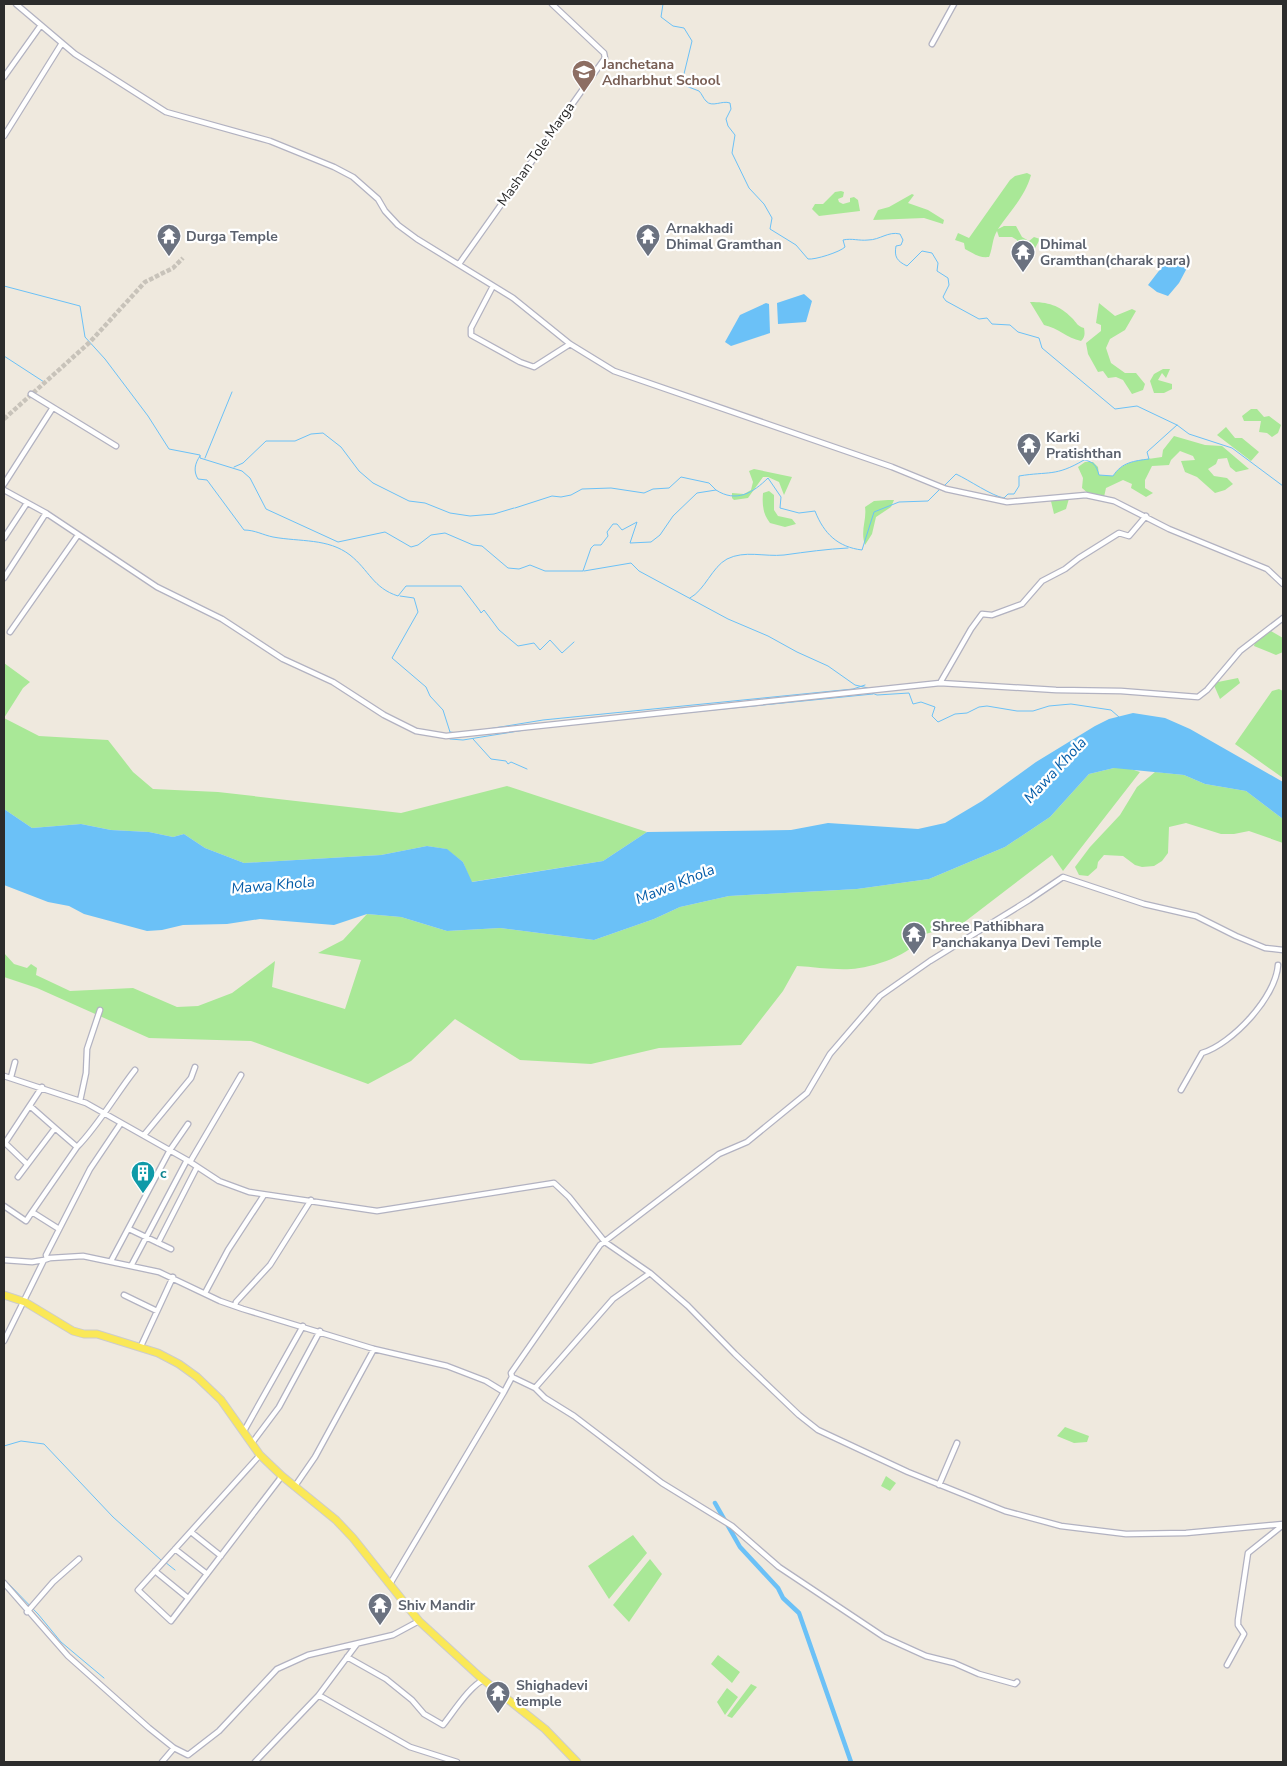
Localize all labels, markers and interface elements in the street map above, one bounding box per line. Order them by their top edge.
place label: Janchetana Adharbhut School [601,55,721,90]
school or university icon: Janchetana Adharbhut School [571,59,597,93]
street label: Mashan Tole Marga [493,98,579,210]
place label: Arnakhadi Dhimal Gramthan [666,219,782,254]
temple icon: Durga Temple [156,223,182,257]
temple icon: Arnakhadi Dhimal Gramthan [635,223,661,257]
place label: Durga Temple [186,227,278,246]
place label: Dhimal Gramthan(charak para) [1040,235,1191,270]
temple icon: Dhimal Gramthan(charak para) [1010,239,1036,273]
place label: Karki Pratishthan [1046,428,1121,463]
temple icon: Karki Pratishthan [1016,432,1042,466]
water label: Mawa Khola [1019,733,1091,807]
water label: Mawa Khola [632,859,718,909]
water label: Mawa Khola [230,871,316,899]
place label: Shree Pathibhara Panchakanya Devi Temple [932,917,1102,952]
temple icon: Shree Pathibhara Panchakanya Devi Temple [901,921,927,955]
building icon: c [130,1160,156,1194]
place label: c [160,1164,167,1183]
temple icon: Shiv Mandir [367,1592,393,1626]
place label: Shiv Mandir [398,1596,476,1615]
place label: Shighadevi temple [516,1676,588,1711]
temple icon: Shighadevi temple [485,1680,511,1714]

